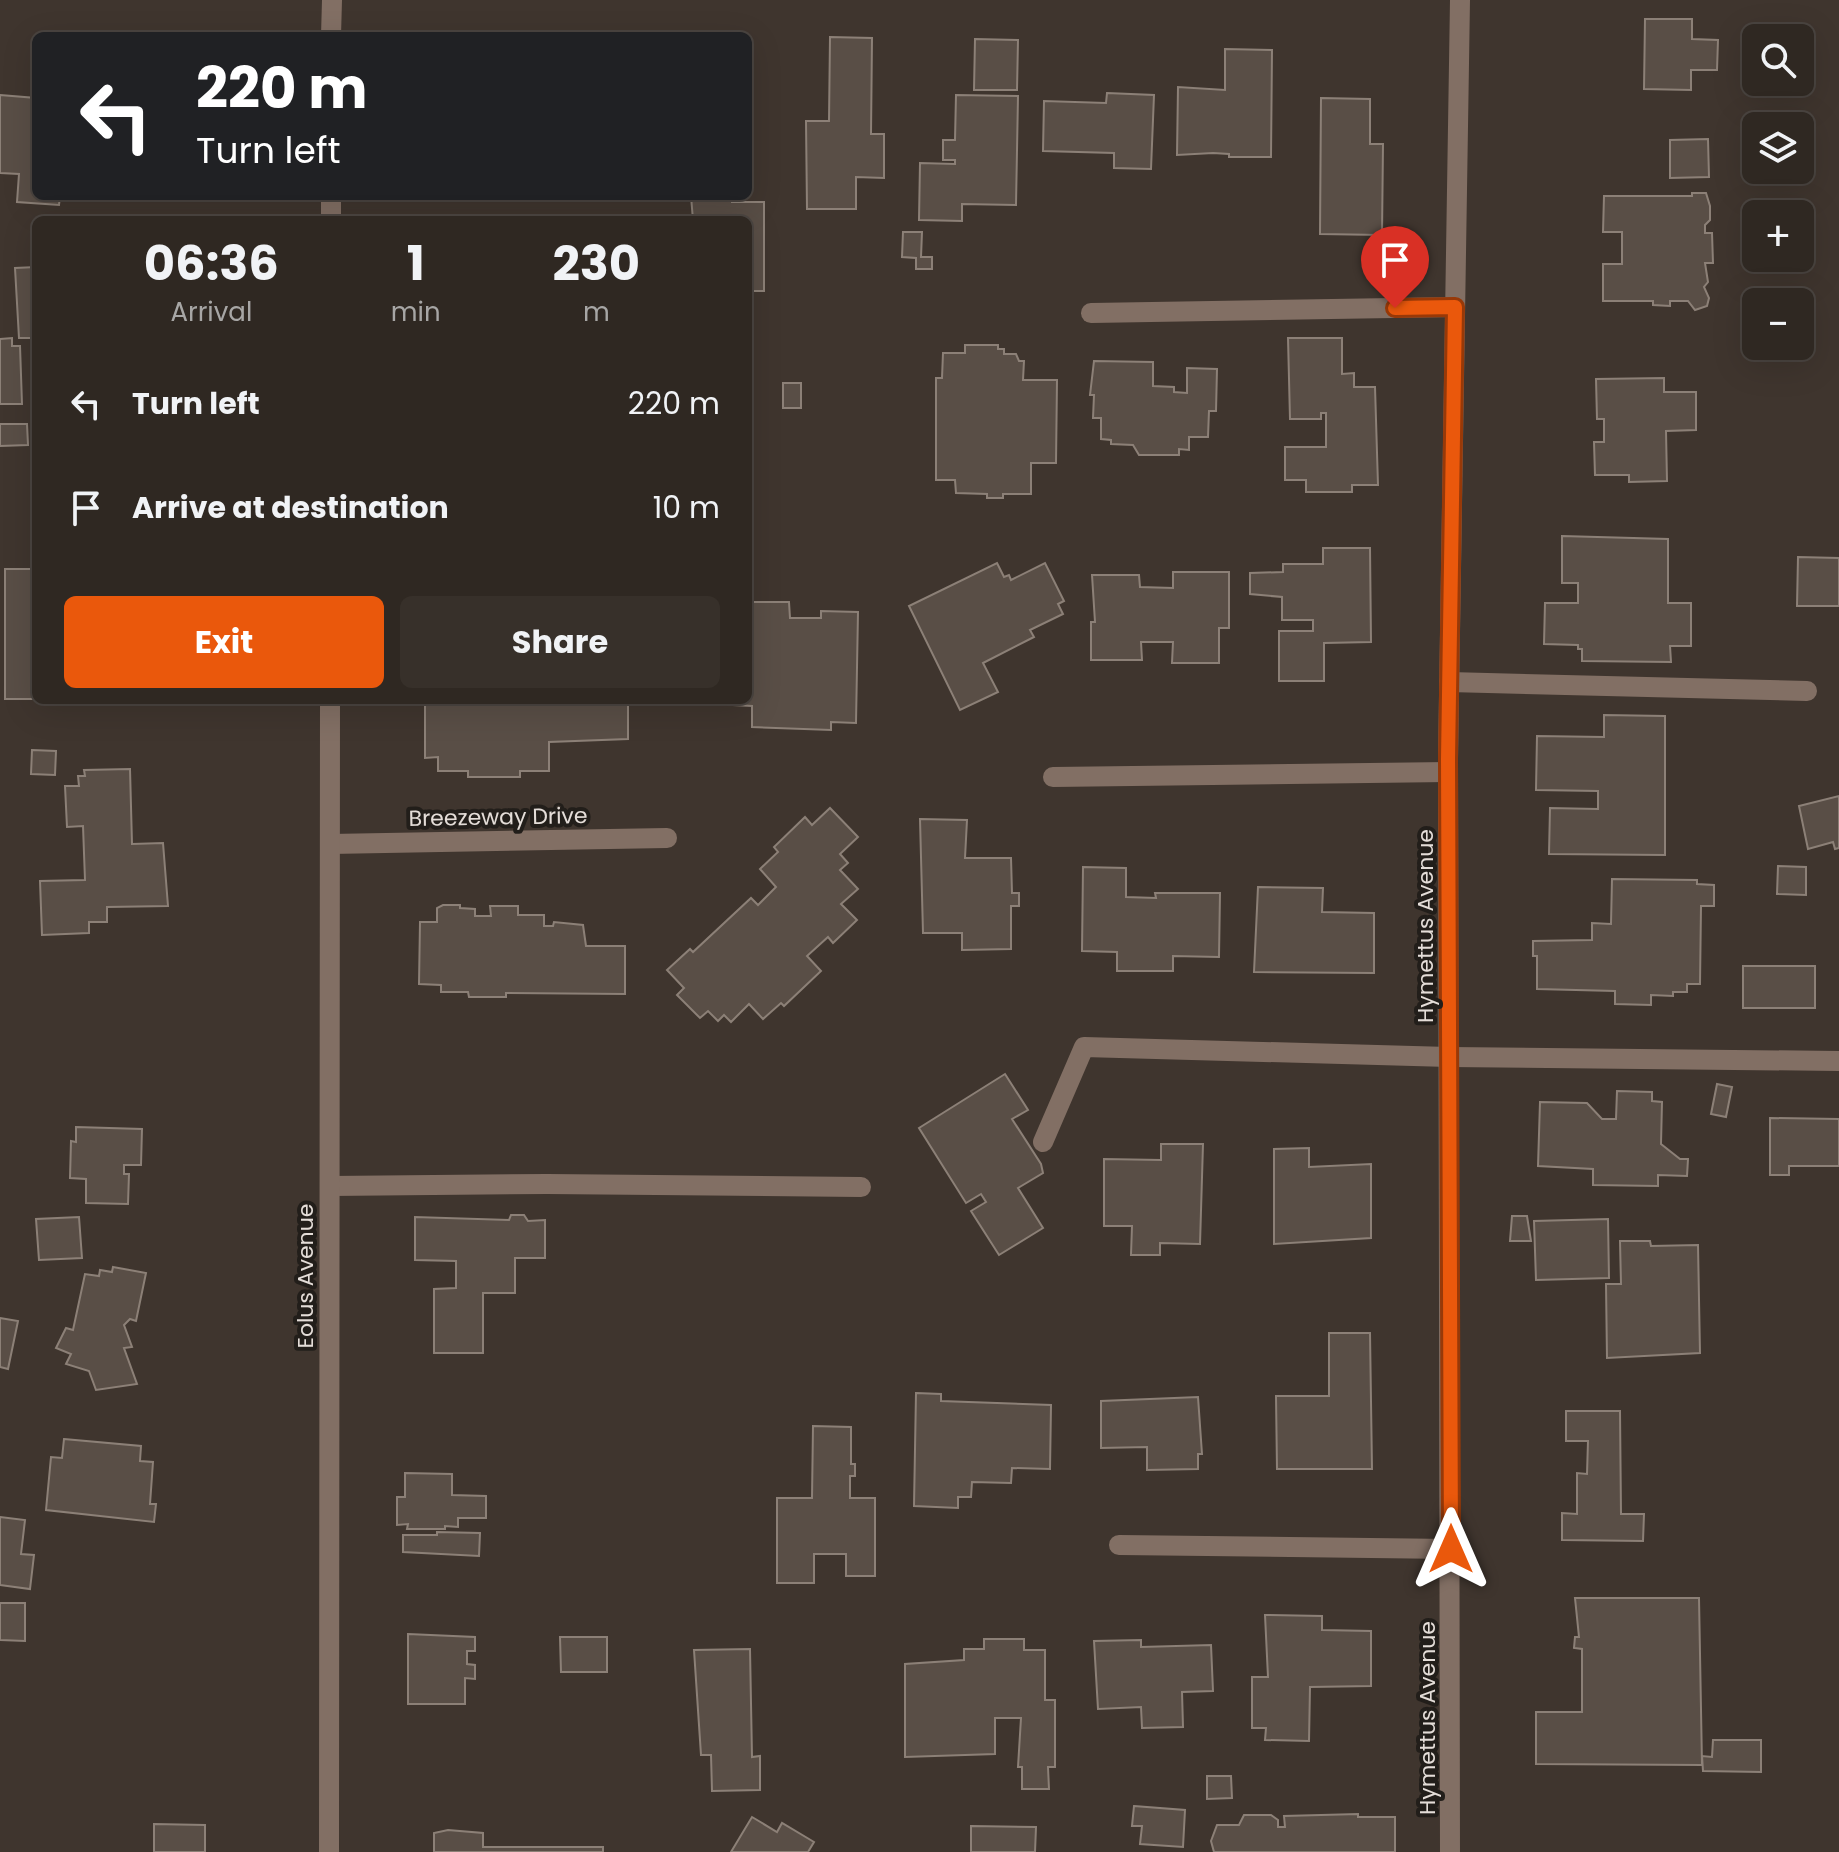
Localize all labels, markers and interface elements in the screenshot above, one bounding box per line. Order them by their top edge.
map controls [1742,24,1814,360]
button: search [1742,24,1814,96]
text: 220 m [196,49,368,128]
icon: left [64,64,168,168]
button: layers [1742,112,1814,184]
text: Turn left [196,125,341,176]
button: + [1742,200,1814,272]
pin [1361,226,1429,308]
text: 06:36 [144,230,279,297]
text: 1 [407,230,425,297]
text: 230 [552,230,640,297]
icon: arrive [1373,238,1417,282]
button: − [1742,288,1814,360]
text: Arrival [170,294,252,330]
text: min [391,294,441,330]
text: m [583,294,610,330]
icon: left [64,382,108,426]
text: Turn left [132,382,260,425]
text: 220 m [628,382,720,425]
icon: arrive [64,486,108,530]
text: Arrive at destination [132,486,449,529]
text: 10 m [653,486,720,529]
button: Exit [64,596,384,688]
button: Share [400,596,720,688]
street label: Breezeway Drive [408,800,588,834]
street label: Hymettus Avenue [1410,829,1441,1023]
street label: Eolus Avenue [290,1204,321,1348]
position arrow [1409,1507,1493,1591]
street label: Hymettus Avenue [1412,1621,1443,1815]

